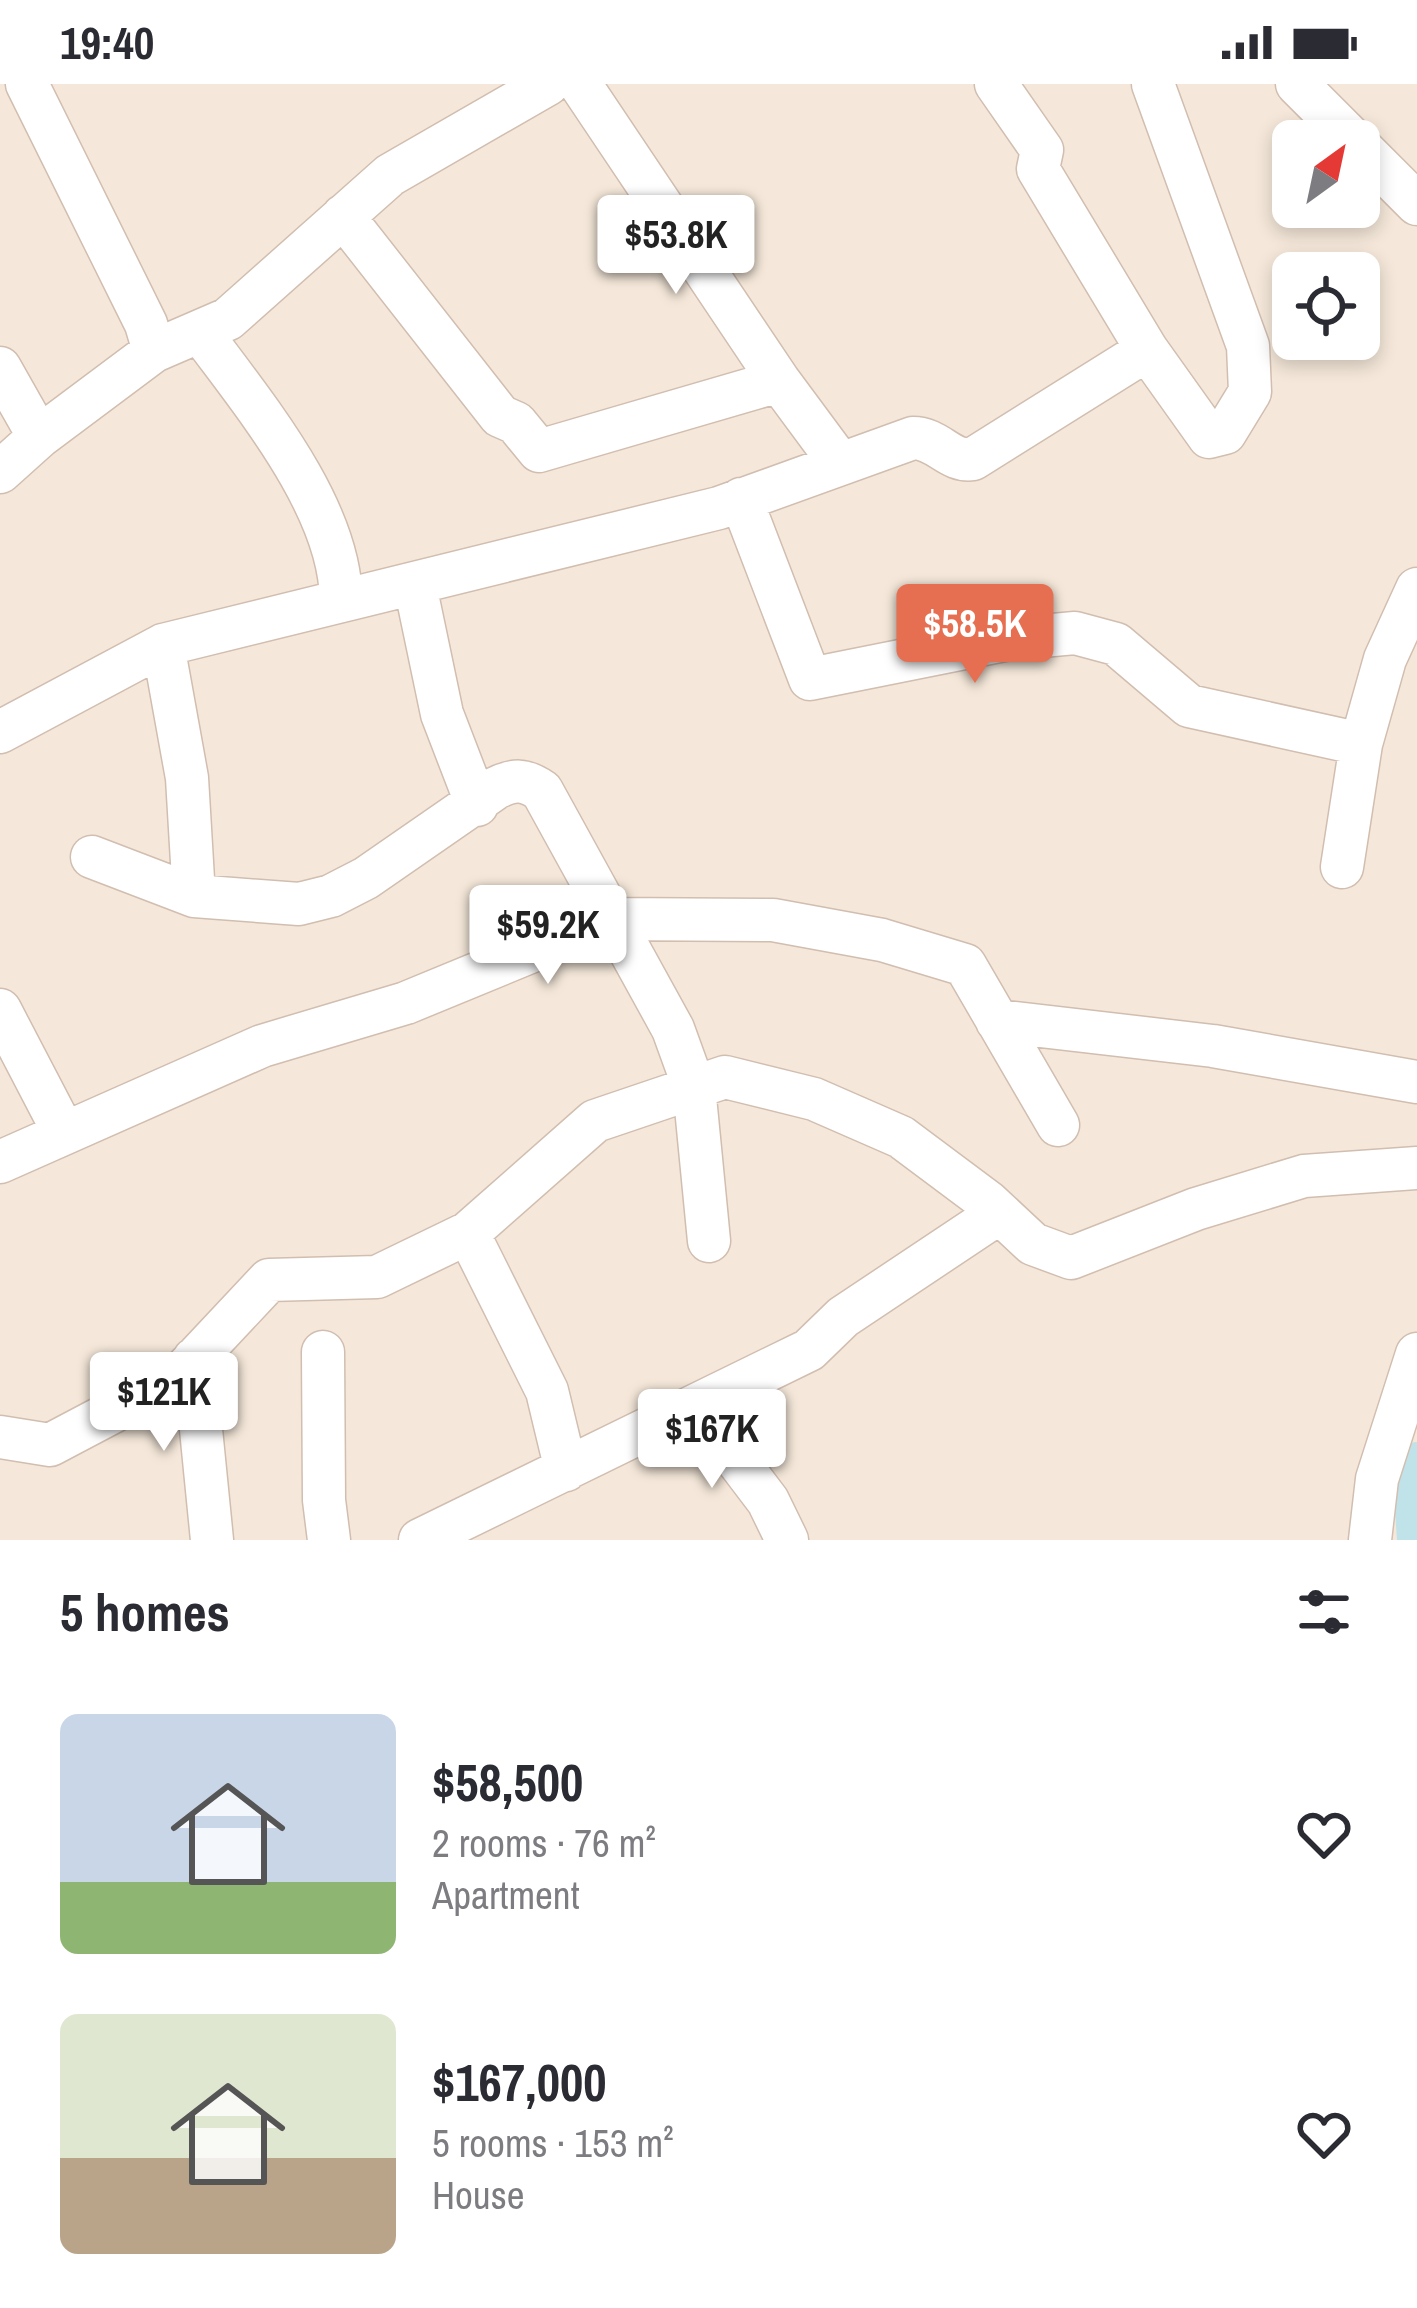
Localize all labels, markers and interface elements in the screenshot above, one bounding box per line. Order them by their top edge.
text: 19:40 [60,12,154,73]
north arrow [1272,120,1380,228]
map controls [1272,120,1380,360]
pin: $53.8K [578,195,774,297]
text: $53.8K [624,208,728,260]
button: locate [1272,252,1380,360]
pin: $58.5K [877,584,1073,686]
text: $58.5K [923,597,1027,649]
pin: $59.2K [450,885,646,987]
text: $59.2K [496,898,600,950]
pin: $121K [80,1352,248,1454]
text: $121K [117,1365,211,1417]
pin: $167K [628,1389,796,1491]
text: $167K [665,1402,759,1454]
text: 5 homes [60,1578,230,1647]
icon: filters [1291,1579,1357,1645]
text: $58,500 [432,1748,583,1817]
icon: home [156,1762,300,1906]
icon: heart [1291,1801,1357,1867]
text: 2 rooms · 76 m² [432,1817,656,1869]
text: Apartment [432,1869,580,1921]
text: $167,000 [432,2048,606,2117]
icon: home [156,2062,300,2206]
icon: heart [1291,2101,1357,2167]
text: 5 rooms · 153 m² [432,2117,674,2169]
text: House [432,2169,524,2221]

